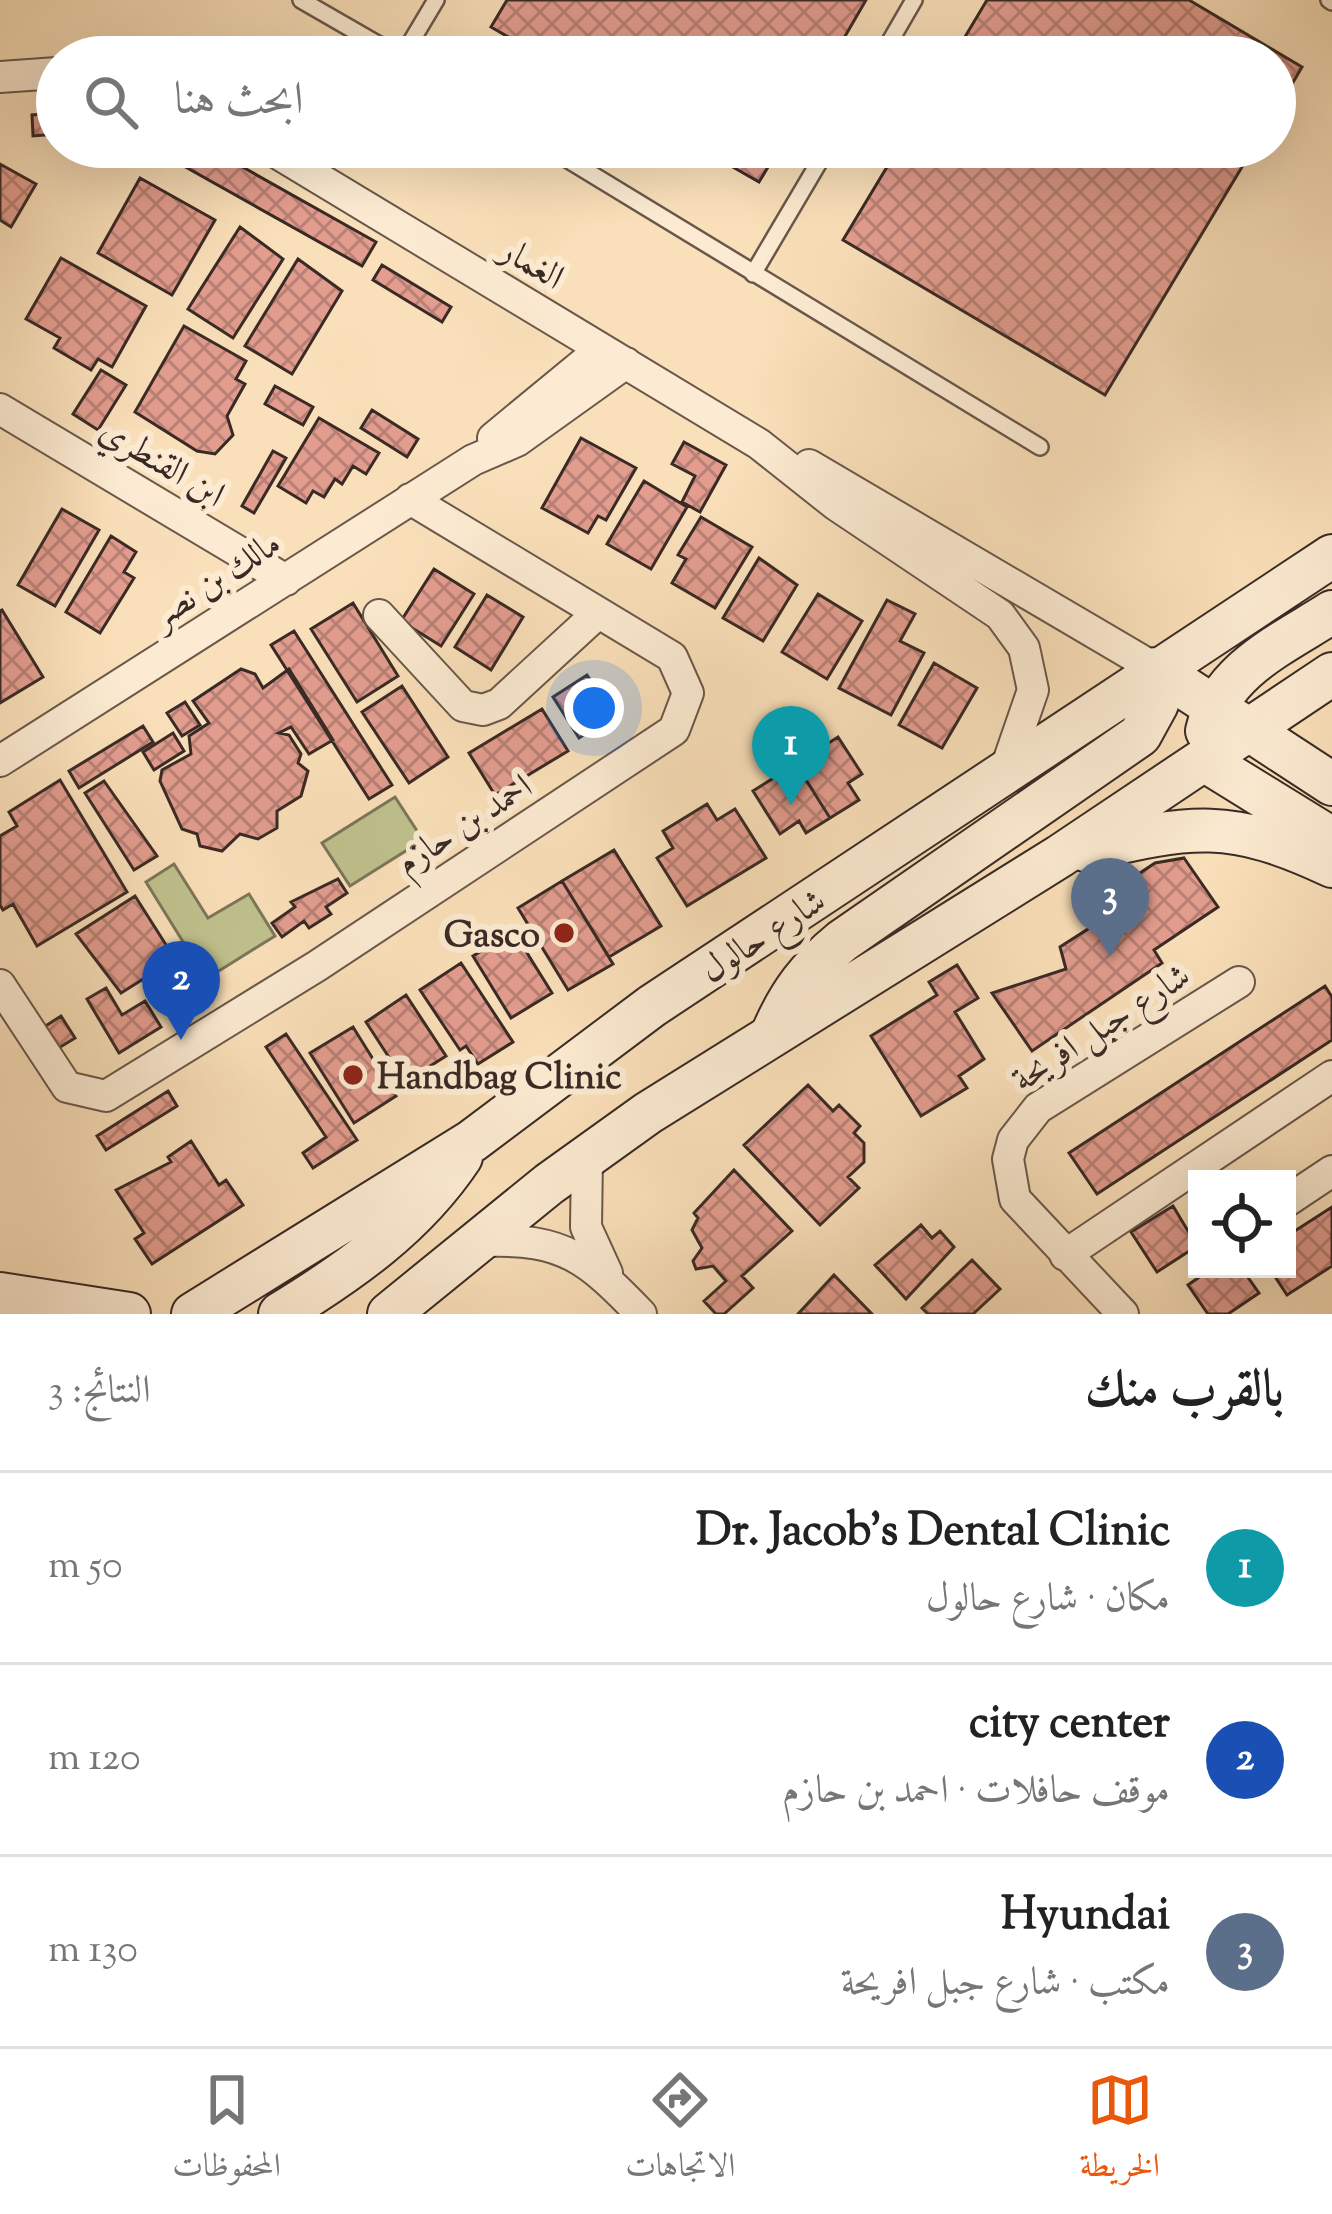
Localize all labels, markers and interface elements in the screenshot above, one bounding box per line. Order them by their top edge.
search box [36,36,1296,168]
icon: search [78,69,144,135]
text: ابحث هنا [174,70,304,135]
street label: الغمار [486,224,573,305]
street label: ابن القنطري [88,406,234,522]
street label: مالك بن نصر [139,520,292,645]
your location [564,678,624,738]
pin: 1 [752,706,830,805]
street label: احمد بن حازم [386,763,545,892]
pin: 3 [1071,858,1149,957]
street label: شارع حالول [691,877,838,998]
place label: Gasco [444,911,540,963]
marker: Gasco [551,920,577,946]
pin: 2 [142,941,220,1040]
street label: شارع جبل افريحة [1003,952,1202,1108]
place label: Handbag Clinic [377,1053,622,1105]
marker: Handbag Clinic [340,1062,366,1088]
map controls [1188,1170,1296,1278]
button: locate [1188,1170,1296,1278]
text: بالقرب منك [1085,1356,1284,1429]
text: النتائج: 3 [48,1365,151,1421]
text: Dr. Jacob's Dental Clinic [696,1501,1170,1566]
text: 50 m [48,1540,123,1596]
text: 1 [1238,1540,1252,1596]
text: مكان · شارع حالول [926,1573,1170,1629]
text: city center [969,1693,1170,1758]
text: 120 m [48,1732,141,1788]
text: 2 [1236,1732,1254,1788]
text: موقف حافلات · احمد بن حازم [782,1765,1170,1821]
text: Hyundai [1001,1885,1170,1950]
text: 130 m [48,1924,138,1980]
text: 3 [1237,1924,1253,1980]
text: مكتب · شارع جبل افريحة [841,1957,1170,2013]
tab: المحفوظات [172,2067,281,2197]
tab: الاتجاهات [625,2067,735,2197]
tab: الخريطة [1080,2067,1160,2197]

